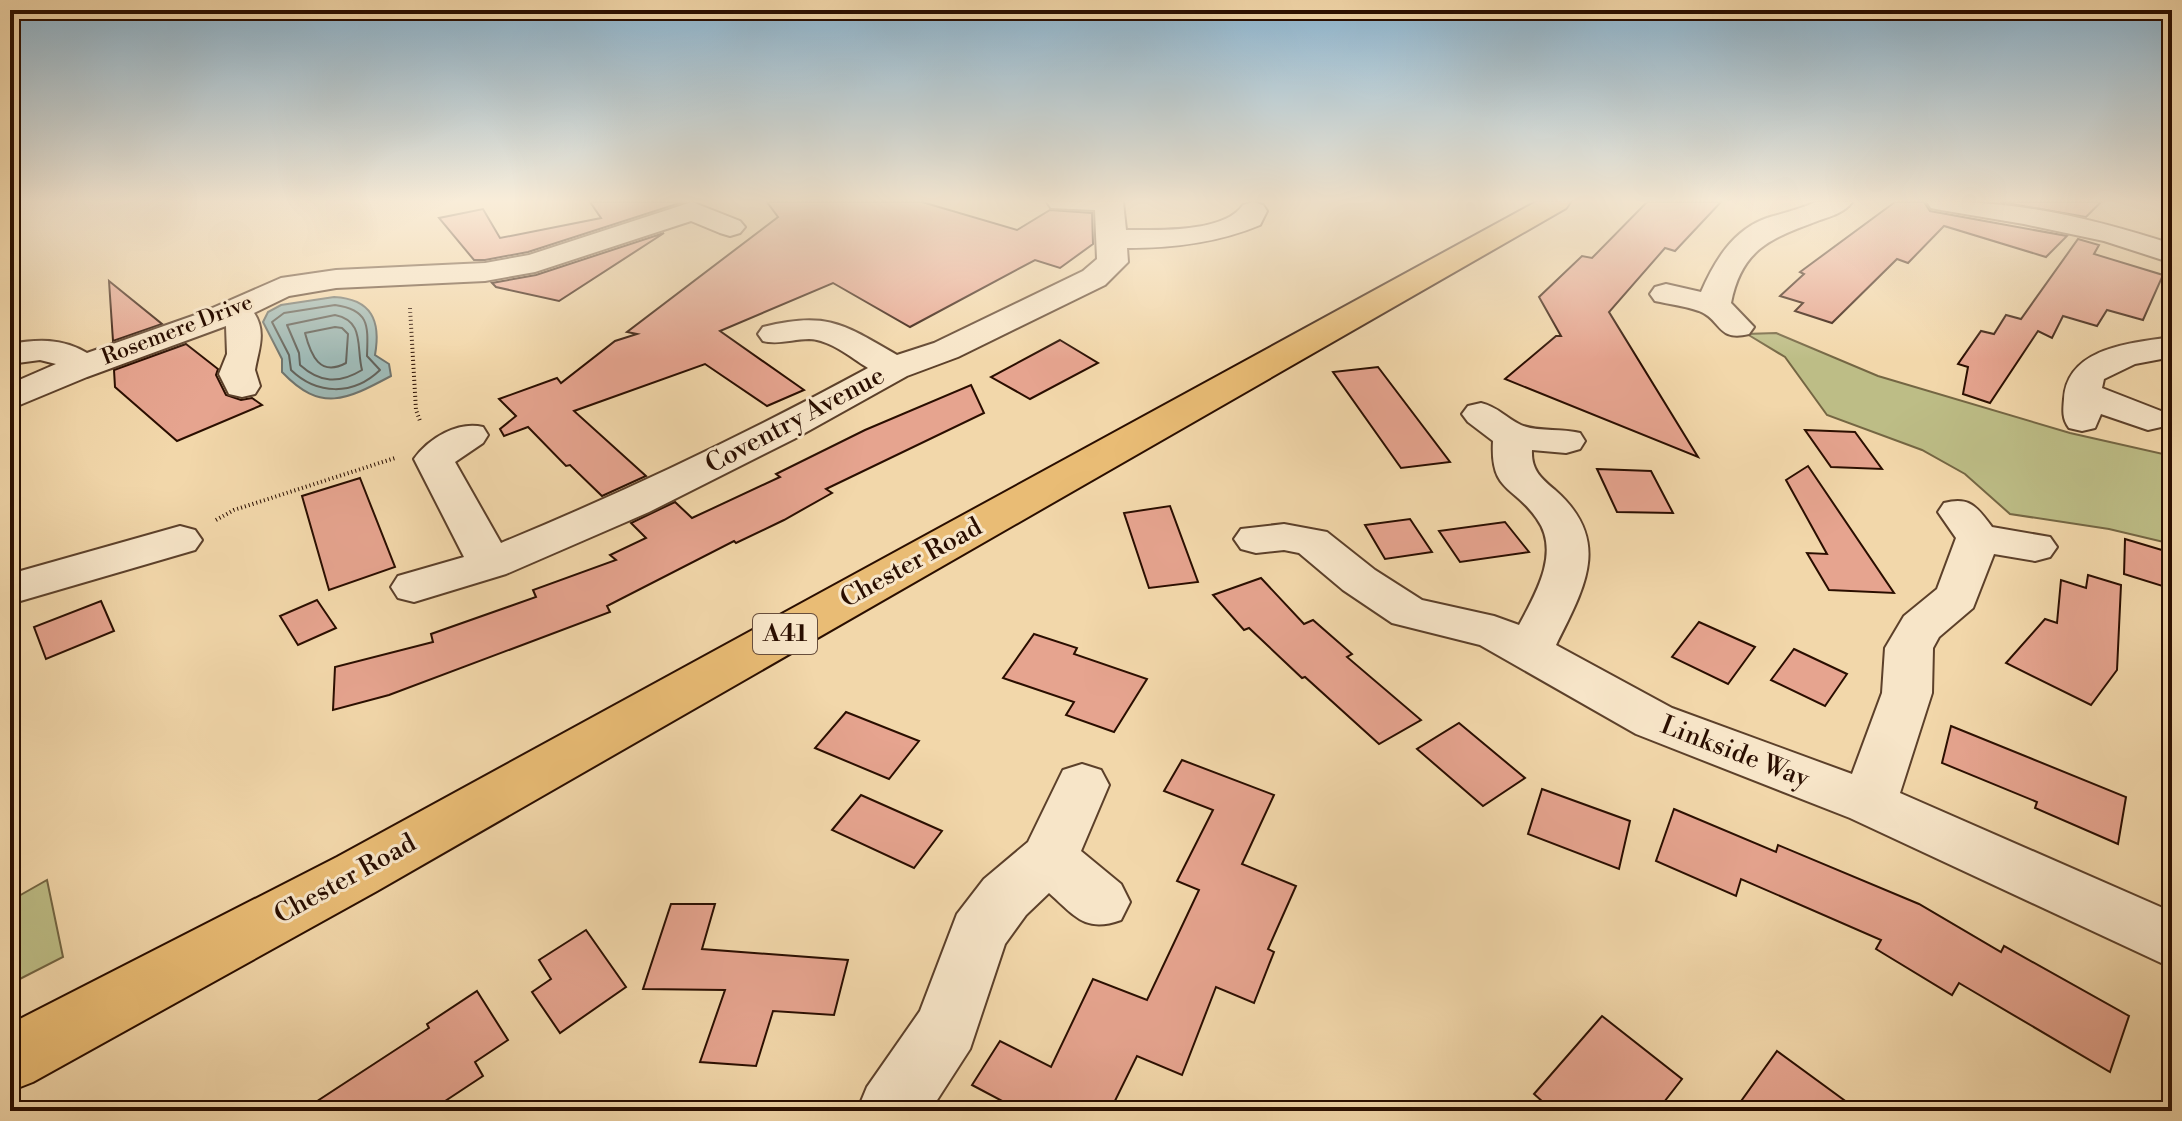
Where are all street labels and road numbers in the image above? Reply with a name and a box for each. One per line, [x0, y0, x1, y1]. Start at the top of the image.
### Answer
street label: Rosemere Drive [98, 289, 256, 371]
street label: Coventry Avenue [700, 359, 890, 481]
street label: Chester Road [835, 511, 988, 615]
road number: A41 [753, 614, 817, 654]
street label: Linkside Way [1656, 709, 1814, 795]
street label: Chester Road [269, 827, 422, 931]

